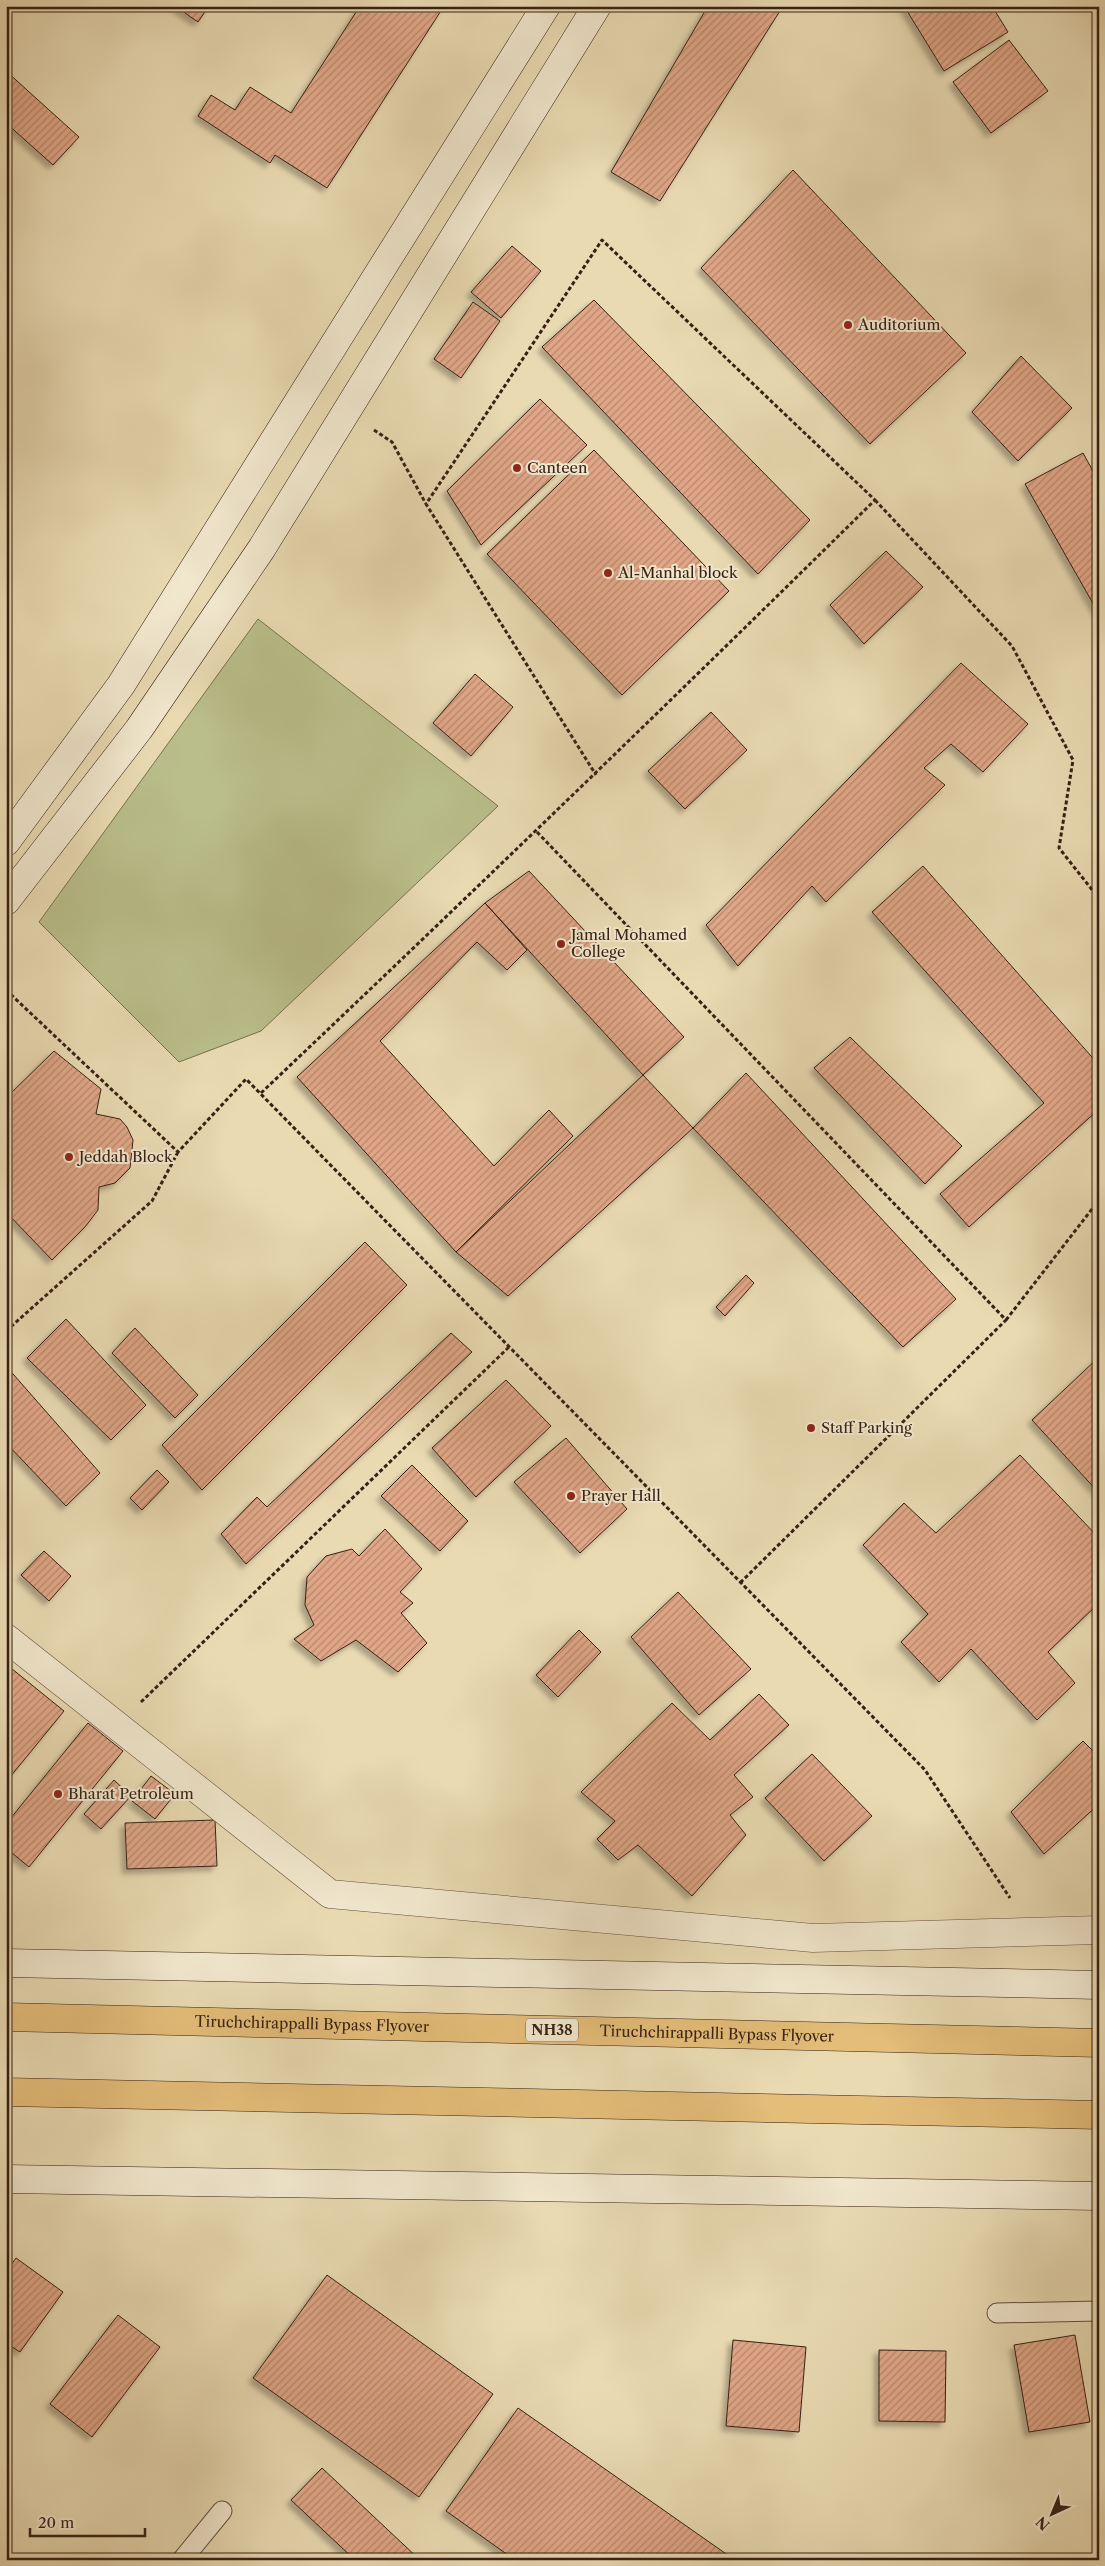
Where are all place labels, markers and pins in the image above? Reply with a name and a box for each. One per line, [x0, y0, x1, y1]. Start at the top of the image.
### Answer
place label: Auditorium [857, 315, 940, 334]
marker: Auditorium [842, 319, 854, 331]
place label: Canteen [527, 458, 588, 477]
marker: Canteen [511, 462, 523, 474]
place label: Al-Manhal block [617, 563, 739, 582]
marker: Al-Manhal block [602, 567, 614, 579]
place label: Jamal Mohamed College [569, 925, 687, 961]
marker: Jamal Mohamed College [555, 938, 567, 950]
place label: Jeddah Block [77, 1147, 174, 1166]
marker: Jeddah Block [63, 1151, 75, 1163]
place label: Staff Parking [821, 1418, 912, 1437]
marker: Staff Parking [805, 1422, 817, 1434]
place label: Prayer Hall [581, 1486, 661, 1505]
marker: Prayer Hall [565, 1490, 577, 1502]
place label: Bharat Petroleum [68, 1784, 194, 1803]
marker: Bharat Petroleum [52, 1788, 64, 1800]

